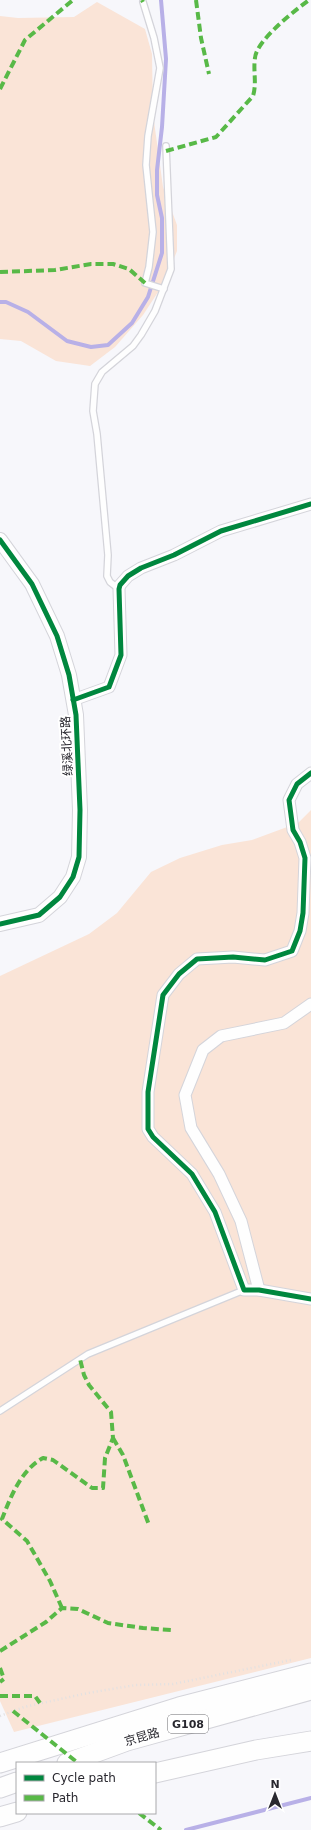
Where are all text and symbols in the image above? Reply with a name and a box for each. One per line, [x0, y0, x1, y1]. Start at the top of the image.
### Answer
street label: 绿溪北环路 [58, 716, 76, 776]
road number: G108 [168, 1715, 208, 1733]
street label: 京昆路 [123, 1725, 161, 1749]
legend [16, 1762, 156, 1814]
text: Cycle path [52, 1771, 116, 1785]
north arrow [255, 1774, 295, 1814]
text: N [270, 1778, 280, 1791]
text: Path [52, 1791, 78, 1805]

